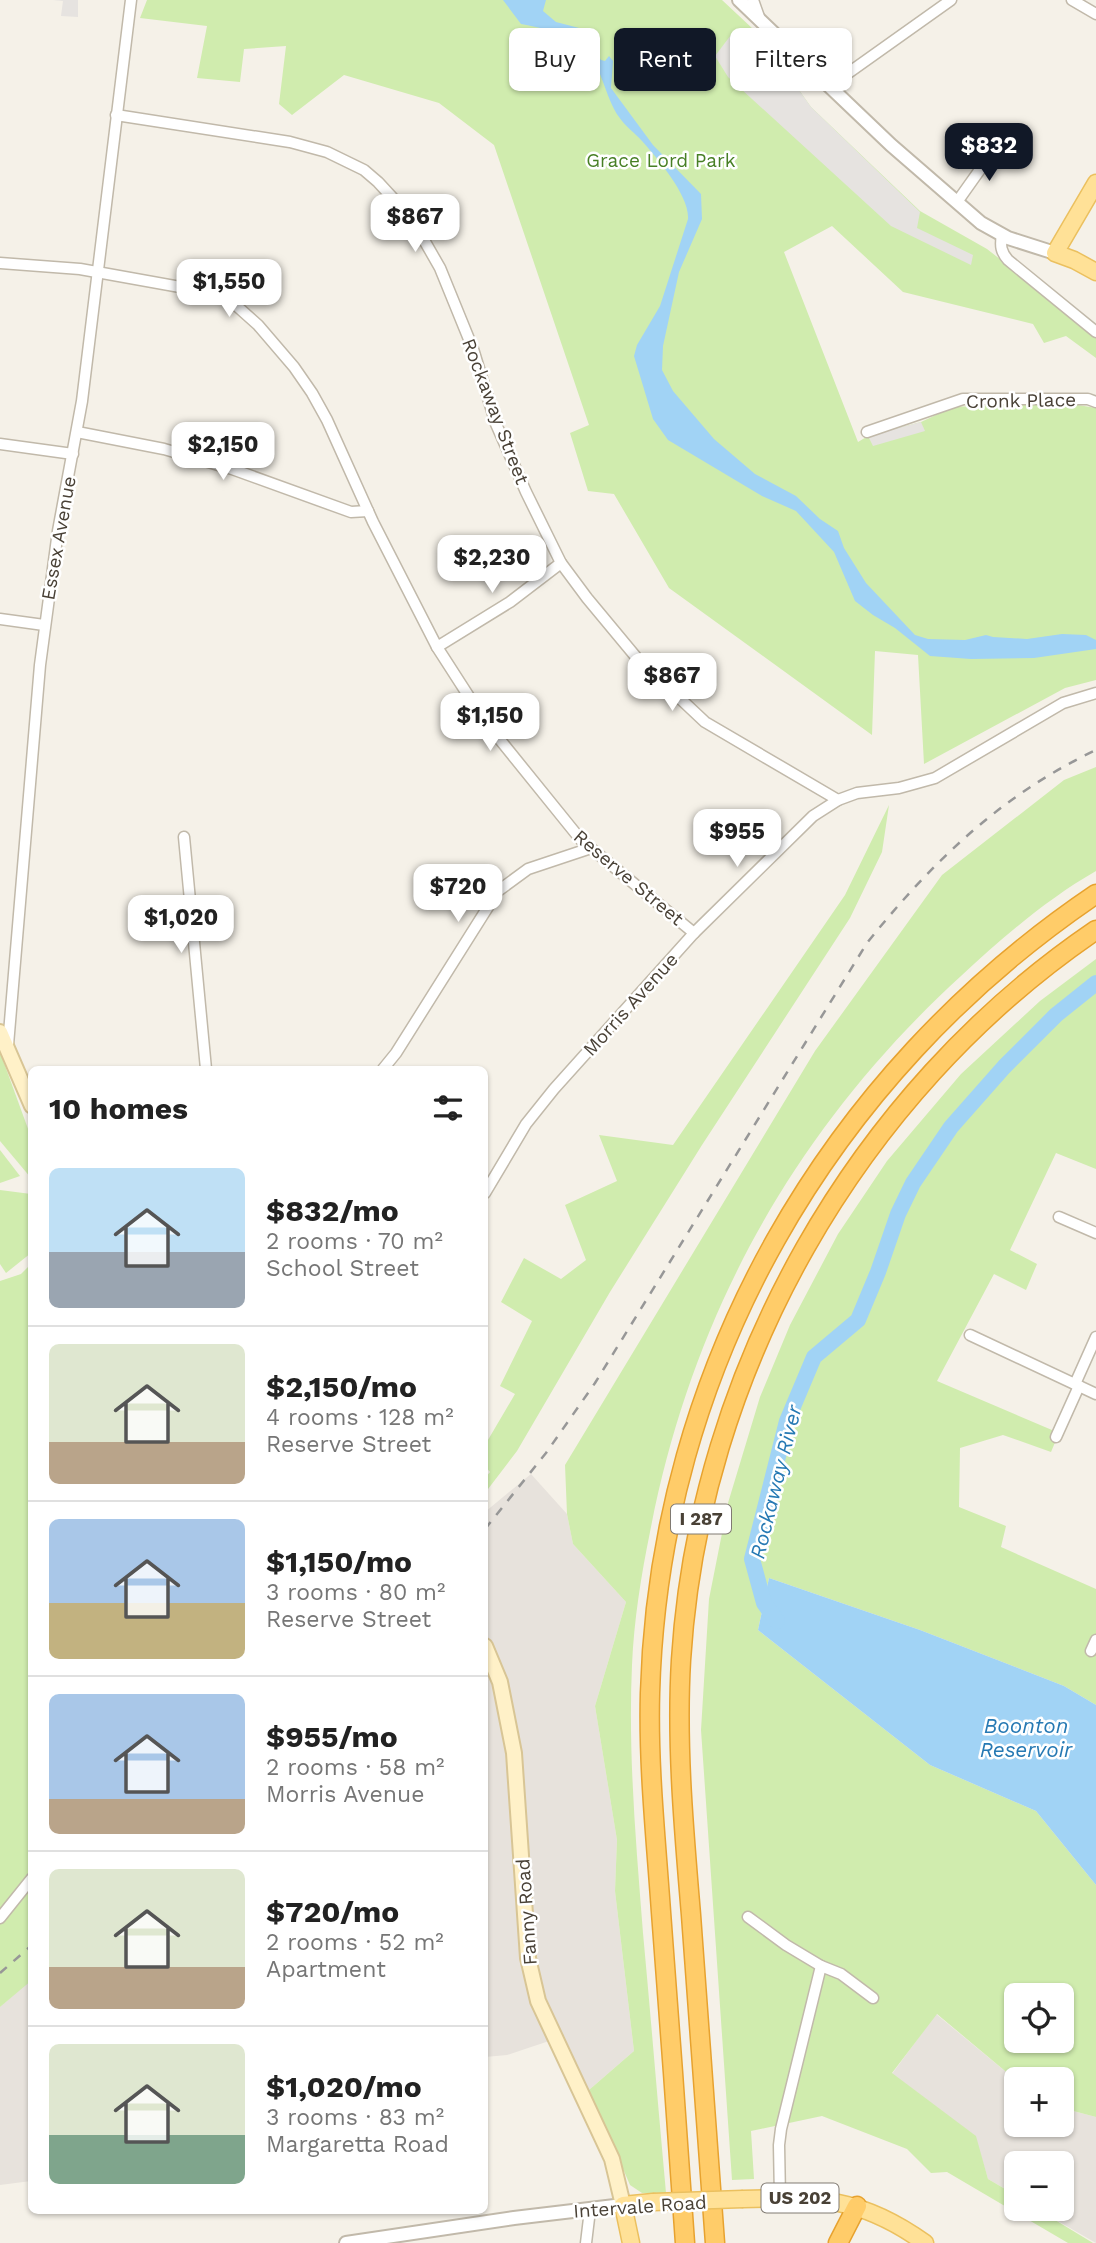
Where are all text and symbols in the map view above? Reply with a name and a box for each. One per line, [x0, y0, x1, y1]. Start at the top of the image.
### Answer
chip: Buy [509, 28, 600, 91]
chip: Rent [614, 28, 716, 91]
chip: Filters [730, 28, 852, 91]
pin: $832 [948, 124, 1030, 183]
text: $832 [961, 132, 1017, 159]
park label: Grace Lord Park [586, 149, 736, 172]
pin: $867 [374, 194, 456, 254]
text: $867 [387, 203, 443, 230]
pin: $1,550 [172, 260, 286, 319]
text: $1,550 [193, 268, 265, 295]
street label: Rockaway Street [457, 335, 534, 487]
street label: Cronk Place [966, 388, 1076, 413]
pin: $2,150 [166, 422, 280, 482]
text: $2,150 [188, 431, 258, 458]
street label: Essex Avenue [36, 474, 81, 602]
pin: $2,230 [435, 536, 549, 595]
text: $2,230 [453, 544, 531, 571]
pin: $867 [631, 654, 713, 713]
text: $867 [644, 662, 700, 689]
pin: $1,150 [433, 694, 547, 753]
text: $1,150 [456, 702, 524, 729]
pin: $955 [696, 810, 778, 869]
text: $955 [709, 818, 765, 845]
street label: Reserve Street [569, 825, 688, 930]
pin: $720 [417, 864, 499, 924]
text: $720 [429, 873, 487, 900]
pin: $1,020 [124, 895, 238, 955]
text: $1,020 [144, 904, 218, 931]
street label: Morris Avenue [578, 948, 683, 1061]
icon: filters [429, 1089, 467, 1127]
text: 10 homes [49, 1091, 188, 1126]
text: $832/mo [266, 1193, 399, 1228]
icon: home [105, 1196, 189, 1280]
text: 2 rooms · 70 m² [266, 1228, 443, 1255]
text: School Street [266, 1255, 419, 1282]
text: $2,150/mo [266, 1369, 417, 1404]
icon: home [105, 1372, 189, 1456]
water label: Rockaway River [744, 1402, 807, 1561]
text: 4 rooms · 128 m² [266, 1404, 454, 1431]
text: Reserve Street [266, 1431, 431, 1458]
road number: I 287 [671, 1504, 731, 1534]
text: $1,150/mo [266, 1544, 412, 1579]
icon: home [105, 1547, 189, 1631]
text: 3 rooms · 80 m² [266, 1579, 445, 1606]
text: Reserve Street [266, 1606, 431, 1633]
water label: Boonton Reservoir [980, 1713, 1073, 1762]
text: $955/mo [266, 1719, 398, 1754]
icon: home [105, 1722, 189, 1806]
text: 2 rooms · 58 m² [266, 1754, 445, 1781]
text: Morris Avenue [266, 1781, 425, 1808]
street label: Fanny Road [511, 1858, 542, 1966]
text: $720/mo [266, 1894, 399, 1929]
icon: home [105, 1897, 189, 1981]
text: 2 rooms · 52 m² [266, 1929, 444, 1956]
text: Apartment [266, 1956, 386, 1983]
map controls [1004, 1983, 1074, 2221]
button: locate [1004, 1983, 1074, 2053]
button: + [1004, 2067, 1074, 2137]
text: $1,020/mo [266, 2069, 422, 2104]
icon: home [105, 2072, 189, 2156]
text: 3 rooms · 83 m² [266, 2104, 444, 2131]
text: Margaretta Road [266, 2131, 449, 2158]
button: − [1004, 2151, 1074, 2221]
road number: US 202 [762, 2184, 838, 2212]
street label: Intervale Road [572, 2190, 708, 2223]

